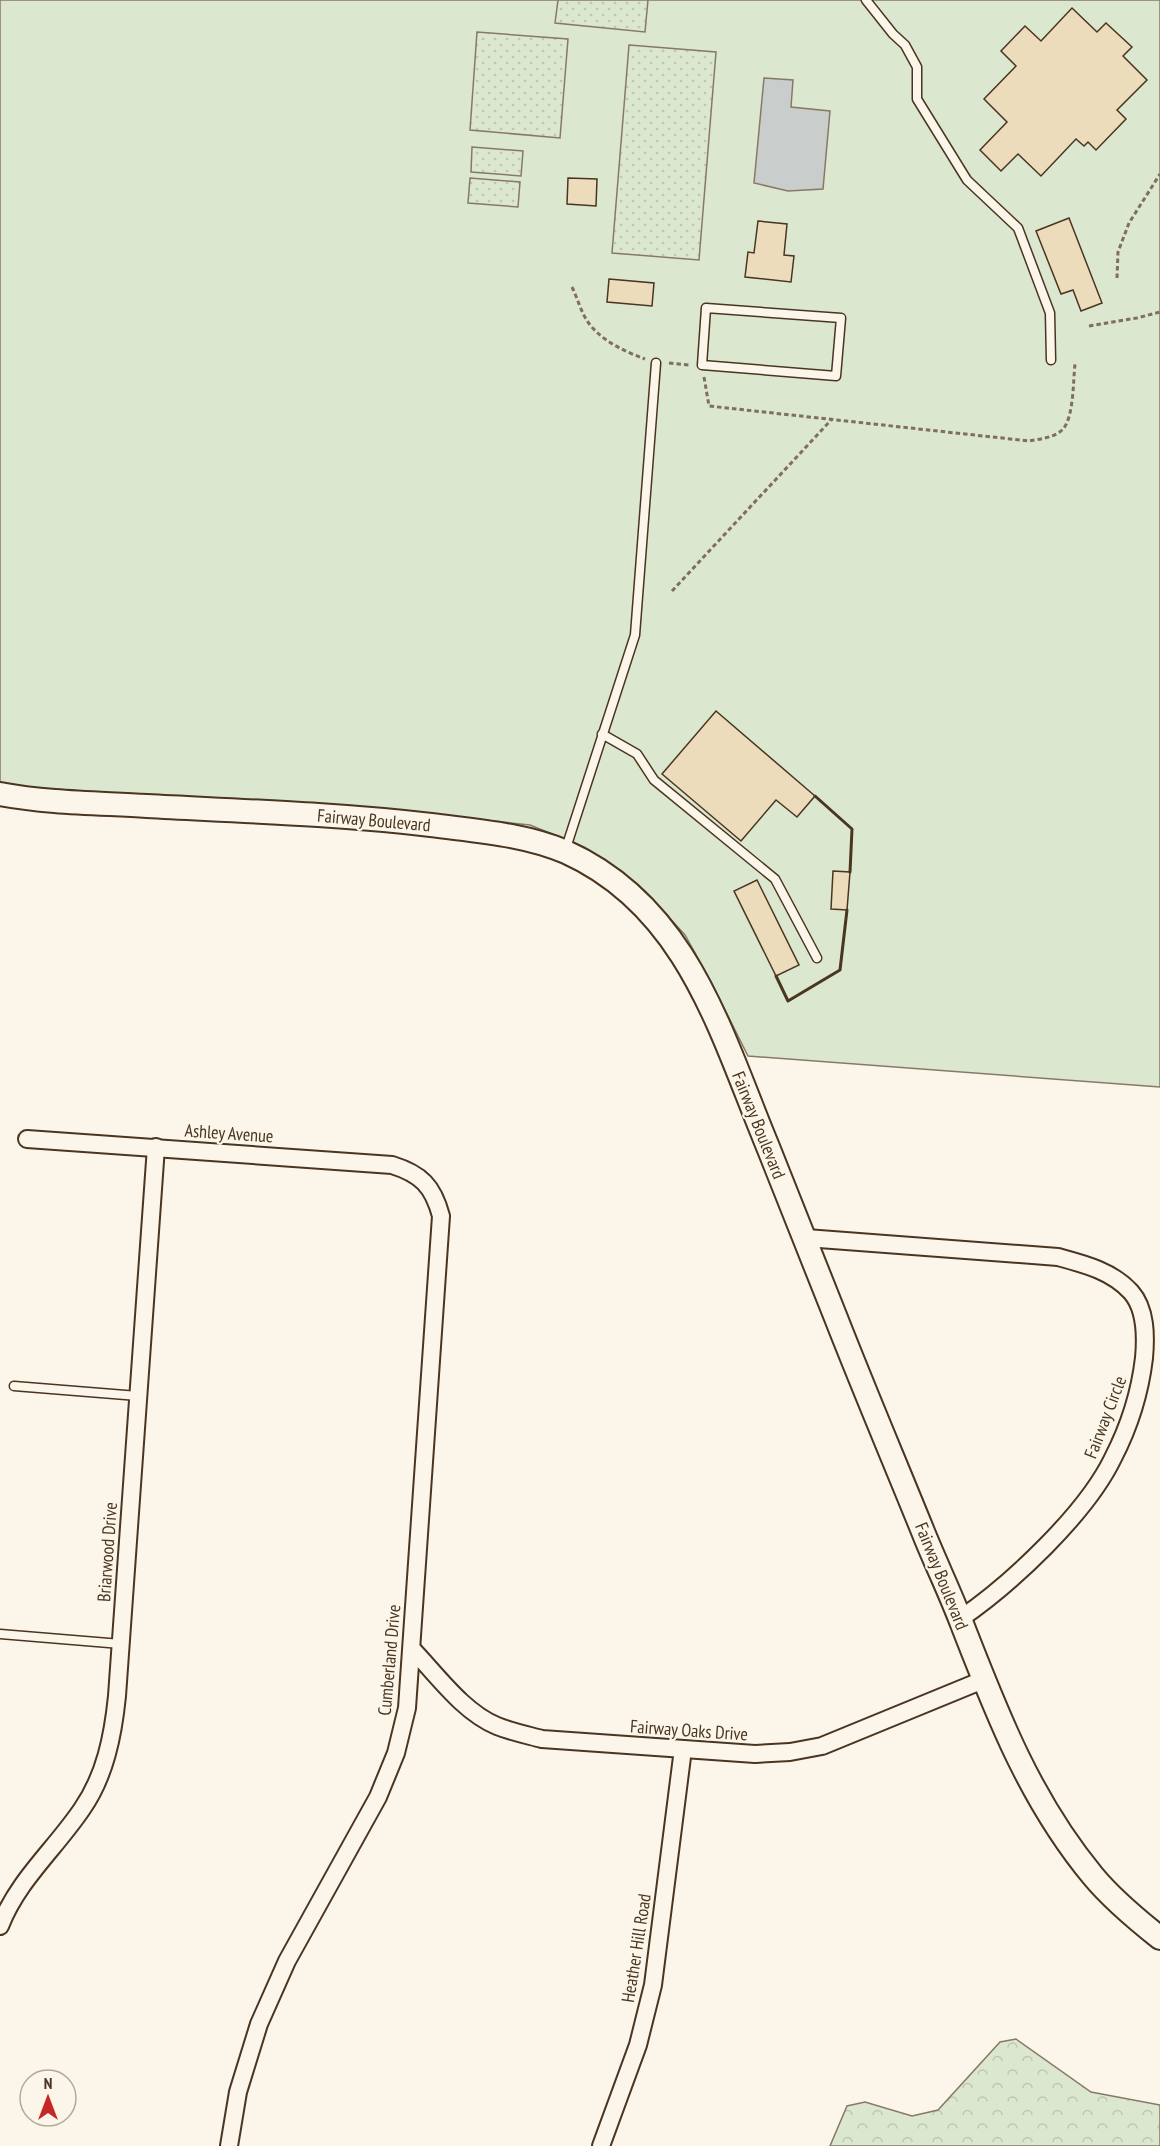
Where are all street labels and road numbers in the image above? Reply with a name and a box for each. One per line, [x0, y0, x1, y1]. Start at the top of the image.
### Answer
street label: Fairway Boulevard [316, 804, 432, 836]
street label: Fairway Boulevard [727, 1068, 791, 1182]
street label: Ashley Avenue [184, 1118, 274, 1148]
street label: Fairway Circle [1079, 1373, 1131, 1461]
street label: Briarwood Drive [92, 1501, 122, 1603]
street label: Fairway Boulevard [910, 1519, 974, 1633]
street label: Cumberland Drive [373, 1604, 405, 1716]
street label: Fairway Oaks Drive [629, 1714, 749, 1746]
street label: Heather Hill Road [616, 1892, 656, 2004]

